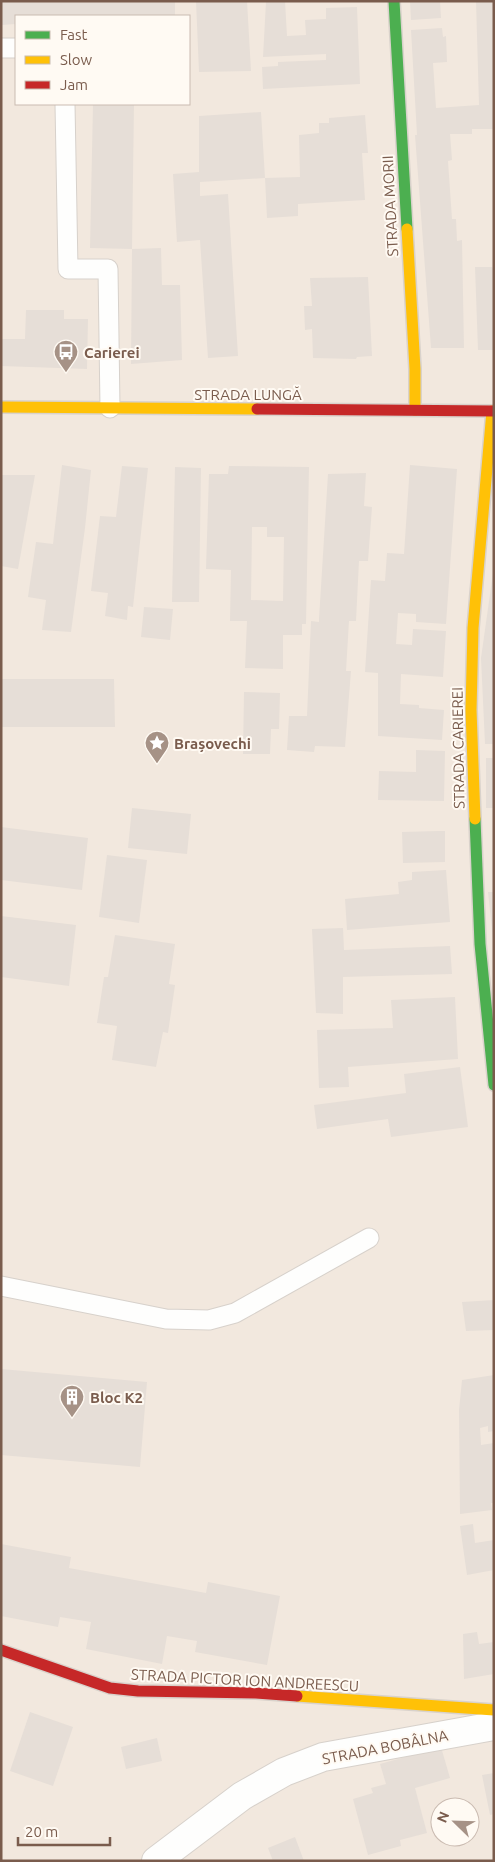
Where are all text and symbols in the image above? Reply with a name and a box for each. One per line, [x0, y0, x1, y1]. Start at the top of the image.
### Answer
legend [15, 15, 190, 105]
text: Fast [60, 26, 88, 43]
text: Slow [60, 51, 93, 68]
text: Jam [60, 76, 88, 93]
street label: STRADA MORII [379, 155, 401, 257]
bus stop icon: Carierei [53, 339, 79, 373]
place label: Carierei [84, 344, 140, 361]
street label: STRADA LUNGĂ [194, 386, 302, 403]
street label: STRADA CARIEREI [448, 687, 468, 809]
place icon: Brașovechi [144, 730, 170, 764]
place label: Brașovechi [174, 735, 251, 752]
building icon: Bloc K2 [59, 1384, 85, 1418]
place label: Bloc K2 [90, 1389, 143, 1406]
street label: STRADA PICTOR ION ANDREESCU [131, 1666, 359, 1694]
street label: STRADA BOBÂLNA [321, 1726, 450, 1768]
north arrow [430, 1797, 480, 1847]
text: N [434, 1809, 452, 1825]
scale bar [18, 1814, 110, 1846]
text: 20 m [25, 1823, 58, 1840]

